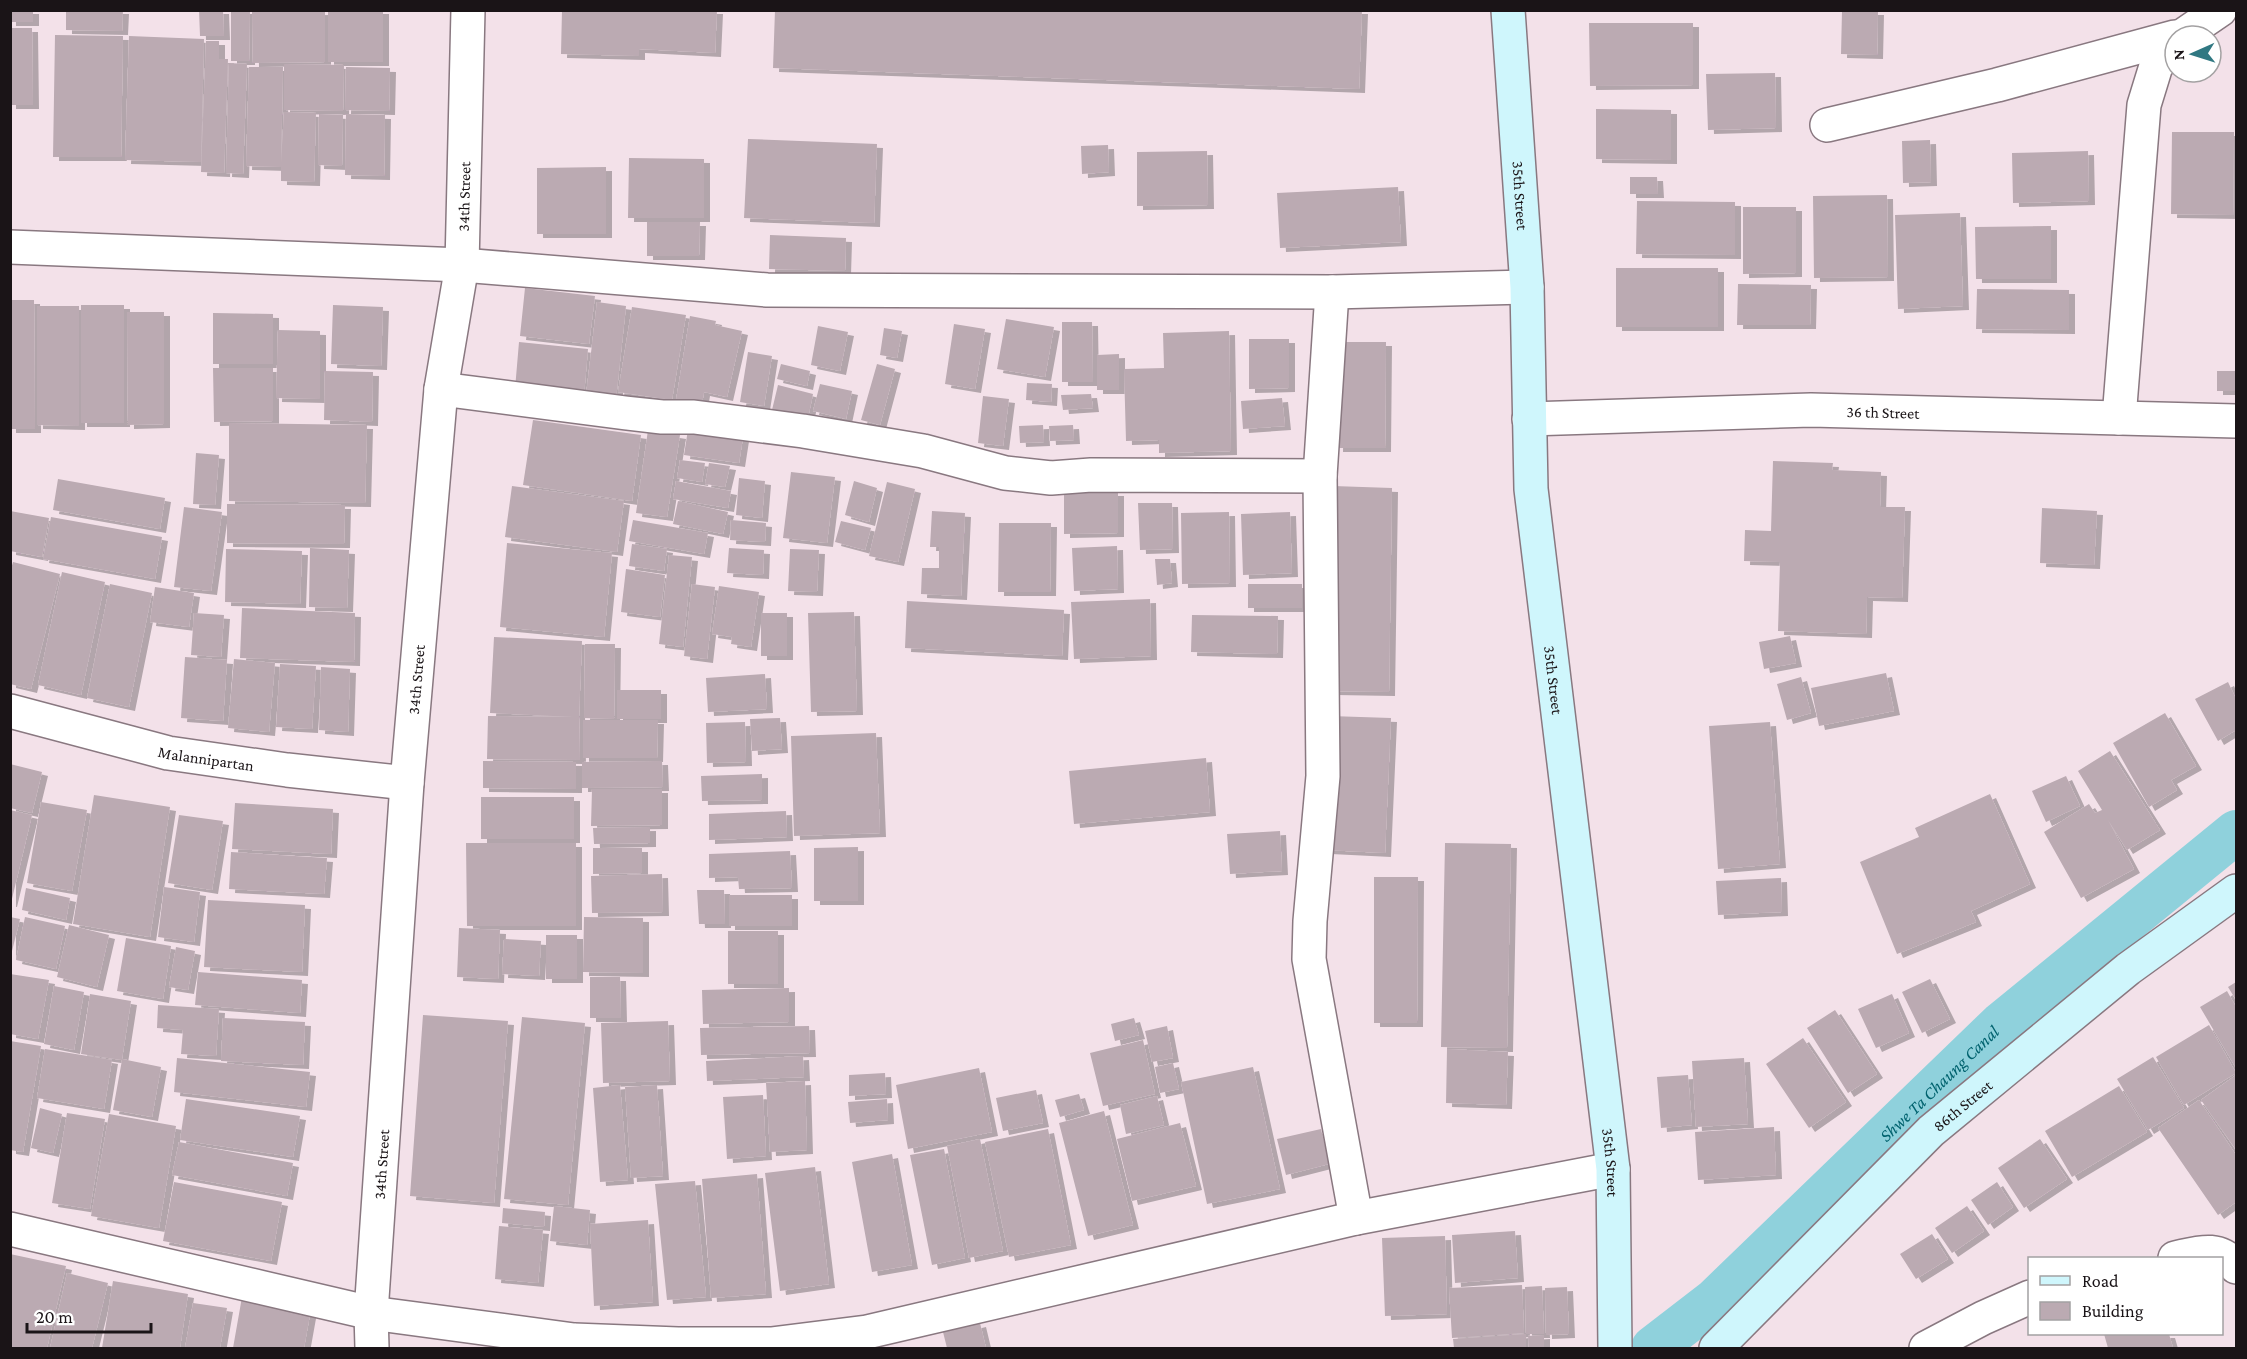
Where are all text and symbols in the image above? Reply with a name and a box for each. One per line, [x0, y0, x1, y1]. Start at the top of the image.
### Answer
north arrow [2163, 24, 2223, 84]
text: N [2170, 49, 2187, 61]
street label: 35th Street [1509, 160, 1531, 232]
street label: 34th Street [455, 161, 473, 232]
street label: 36 th Street [1846, 403, 1920, 422]
street label: 34th Street [405, 643, 428, 715]
street label: 35th Street [1541, 644, 1566, 716]
street label: Malannipartan [156, 743, 255, 774]
water label: Shwe Ta Chaung Canal [1875, 1021, 2003, 1146]
street label: 86th Street [1930, 1076, 1996, 1135]
street label: 35th Street [1599, 1127, 1621, 1198]
street label: 34th Street [371, 1128, 393, 1200]
legend [2028, 1257, 2223, 1335]
text: Road [2082, 1271, 2119, 1291]
scale bar [27, 1296, 152, 1334]
text: Building [2082, 1301, 2144, 1321]
text: 20 m [36, 1307, 73, 1327]

